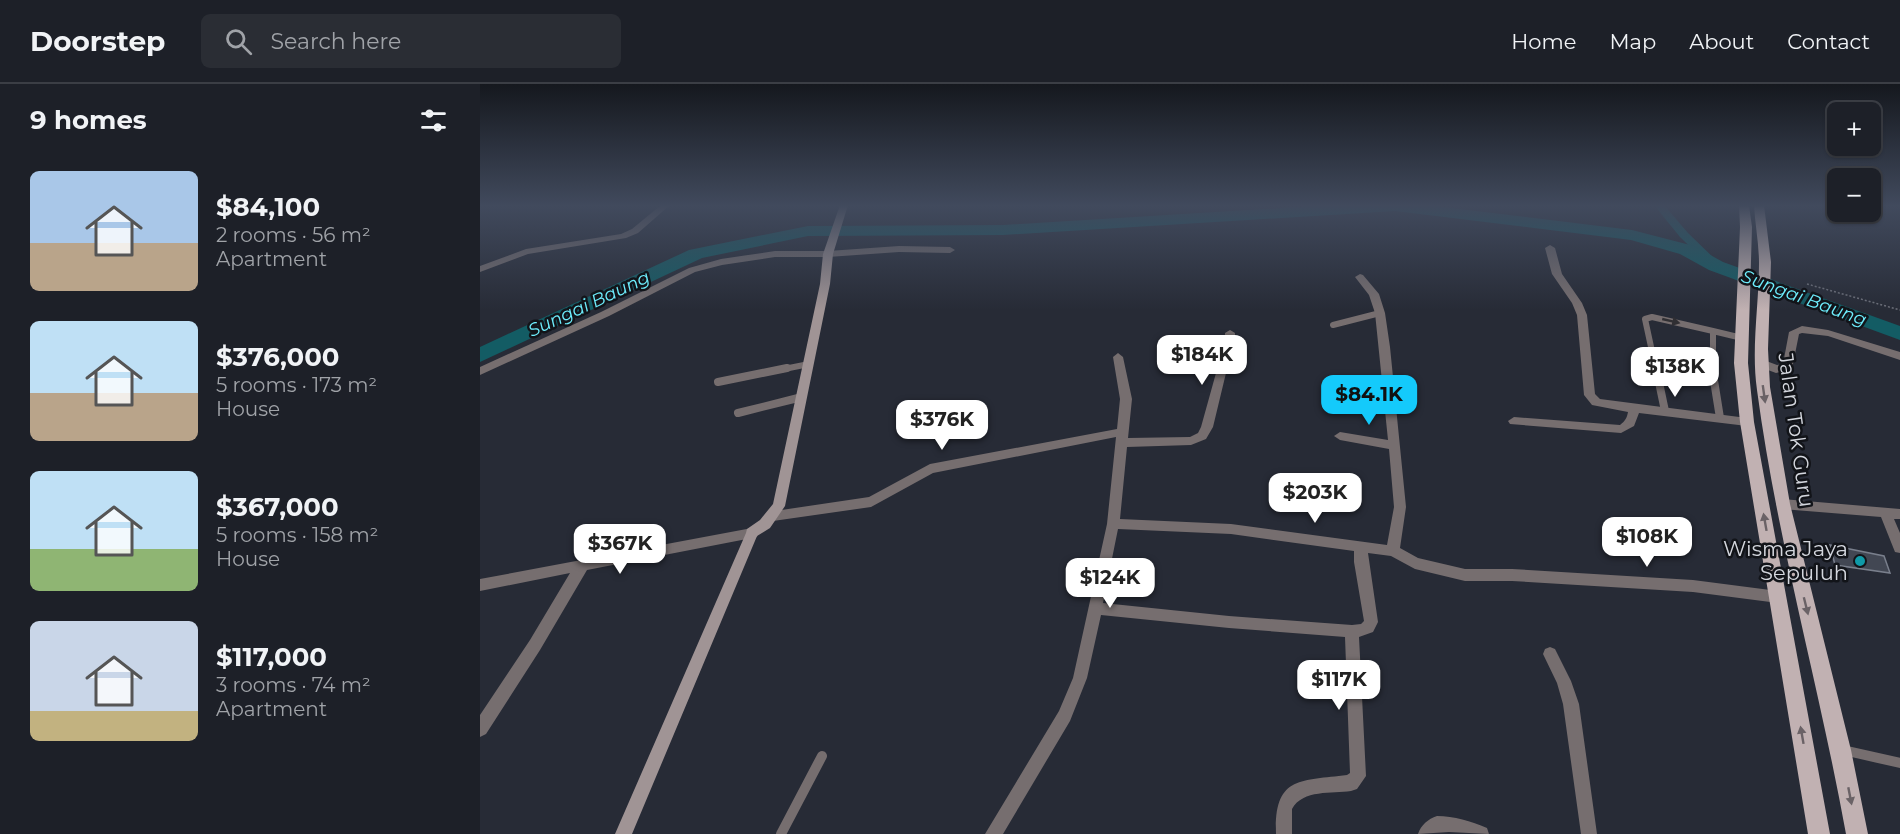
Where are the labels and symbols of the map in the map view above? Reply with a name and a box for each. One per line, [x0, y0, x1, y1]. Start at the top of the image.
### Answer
water label: Sungai Baung [1738, 265, 1870, 331]
water label: Sungai Baung [525, 266, 653, 342]
one-way arrow [1661, 317, 1680, 327]
pin: $184K [1160, 335, 1244, 386]
pin: $138K [1633, 347, 1717, 398]
street label: Jalan Tok Guru [1773, 350, 1820, 509]
pin: $84.1K [1320, 375, 1418, 426]
one-way arrow [1760, 385, 1769, 404]
pin: $376K [900, 400, 984, 451]
pin: $203K [1273, 473, 1357, 524]
one-way arrow [1760, 512, 1769, 531]
pin: $108K [1605, 517, 1689, 568]
pin: $367K [578, 524, 662, 575]
place label: Wisma Jaya Sepuluh [1723, 536, 1848, 585]
marker: Wisma Jaya Sepuluh [1853, 554, 1867, 568]
pin: $124K [1068, 558, 1152, 609]
one-way arrow [1802, 596, 1812, 615]
pin: $117K [1297, 660, 1381, 711]
one-way arrow [1797, 725, 1806, 744]
one-way arrow [1846, 786, 1855, 805]

